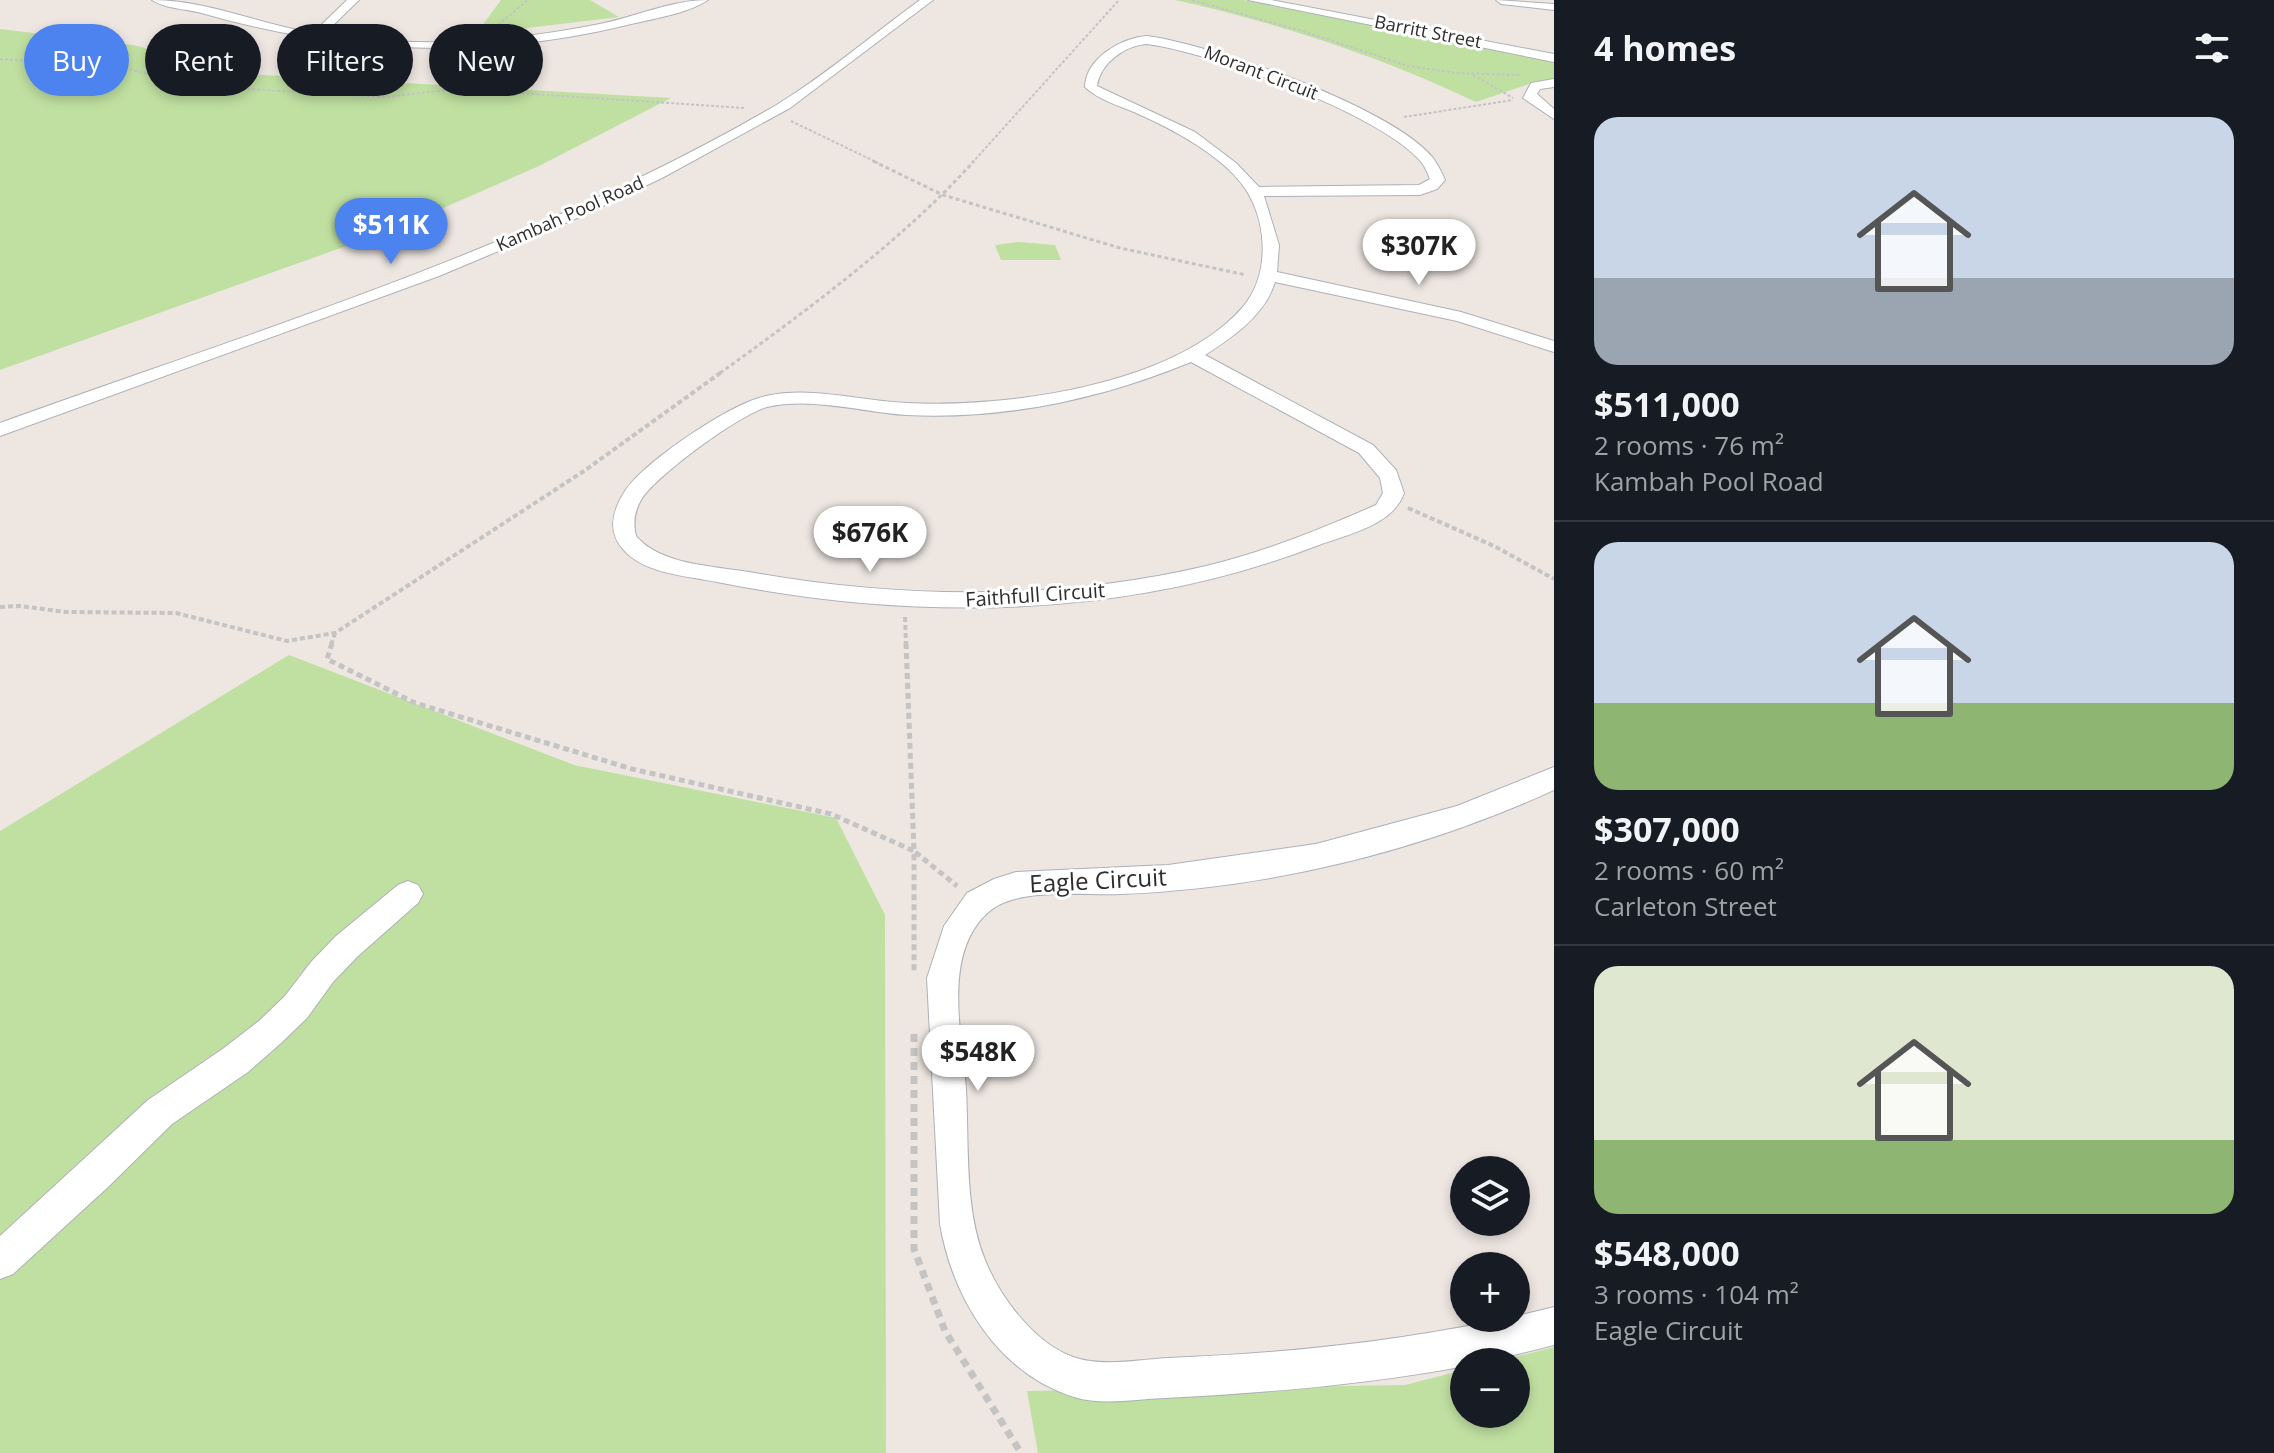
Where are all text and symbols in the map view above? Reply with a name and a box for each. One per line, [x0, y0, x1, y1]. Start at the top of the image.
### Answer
street label: Barritt Street [1373, 9, 1484, 53]
chip: Buy [24, 24, 129, 96]
chip: Rent [145, 24, 261, 96]
chip: Filters [277, 24, 413, 96]
chip: New [429, 24, 543, 96]
text: 4 homes [1594, 25, 1736, 71]
icon: filters [2190, 26, 2234, 70]
street label: Morant Circuit [1201, 39, 1322, 105]
icon: home [1842, 169, 1986, 313]
street label: Kambah Pool Road [492, 170, 647, 256]
pin: $511K [335, 198, 447, 266]
text: $511K [353, 206, 429, 242]
pin: $307K [1363, 219, 1475, 287]
text: $307K [1381, 227, 1457, 263]
text: $511,000 [1594, 381, 1740, 427]
text: 2 rooms · 76 m² [1594, 427, 1784, 463]
text: Kambah Pool Road [1594, 463, 1824, 499]
pin: $676K [814, 506, 926, 574]
text: $676K [832, 514, 908, 550]
street label: Faithfull Circuit [964, 576, 1106, 613]
icon: home [1842, 594, 1986, 738]
text: $307,000 [1594, 806, 1740, 852]
text: 2 rooms · 60 m² [1594, 852, 1784, 888]
street label: Eagle Circuit [1029, 859, 1167, 900]
text: Carleton Street [1594, 888, 1777, 924]
icon: home [1842, 1018, 1986, 1162]
pin: $548K [922, 1025, 1034, 1093]
text: $548K [940, 1033, 1016, 1069]
map controls [1450, 1156, 1530, 1428]
button: layers [1450, 1156, 1530, 1236]
text: $548,000 [1594, 1230, 1740, 1276]
button: + [1450, 1252, 1530, 1332]
text: 3 rooms · 104 m² [1594, 1276, 1799, 1312]
text: Eagle Circuit [1594, 1312, 1743, 1348]
button: − [1450, 1348, 1530, 1428]

